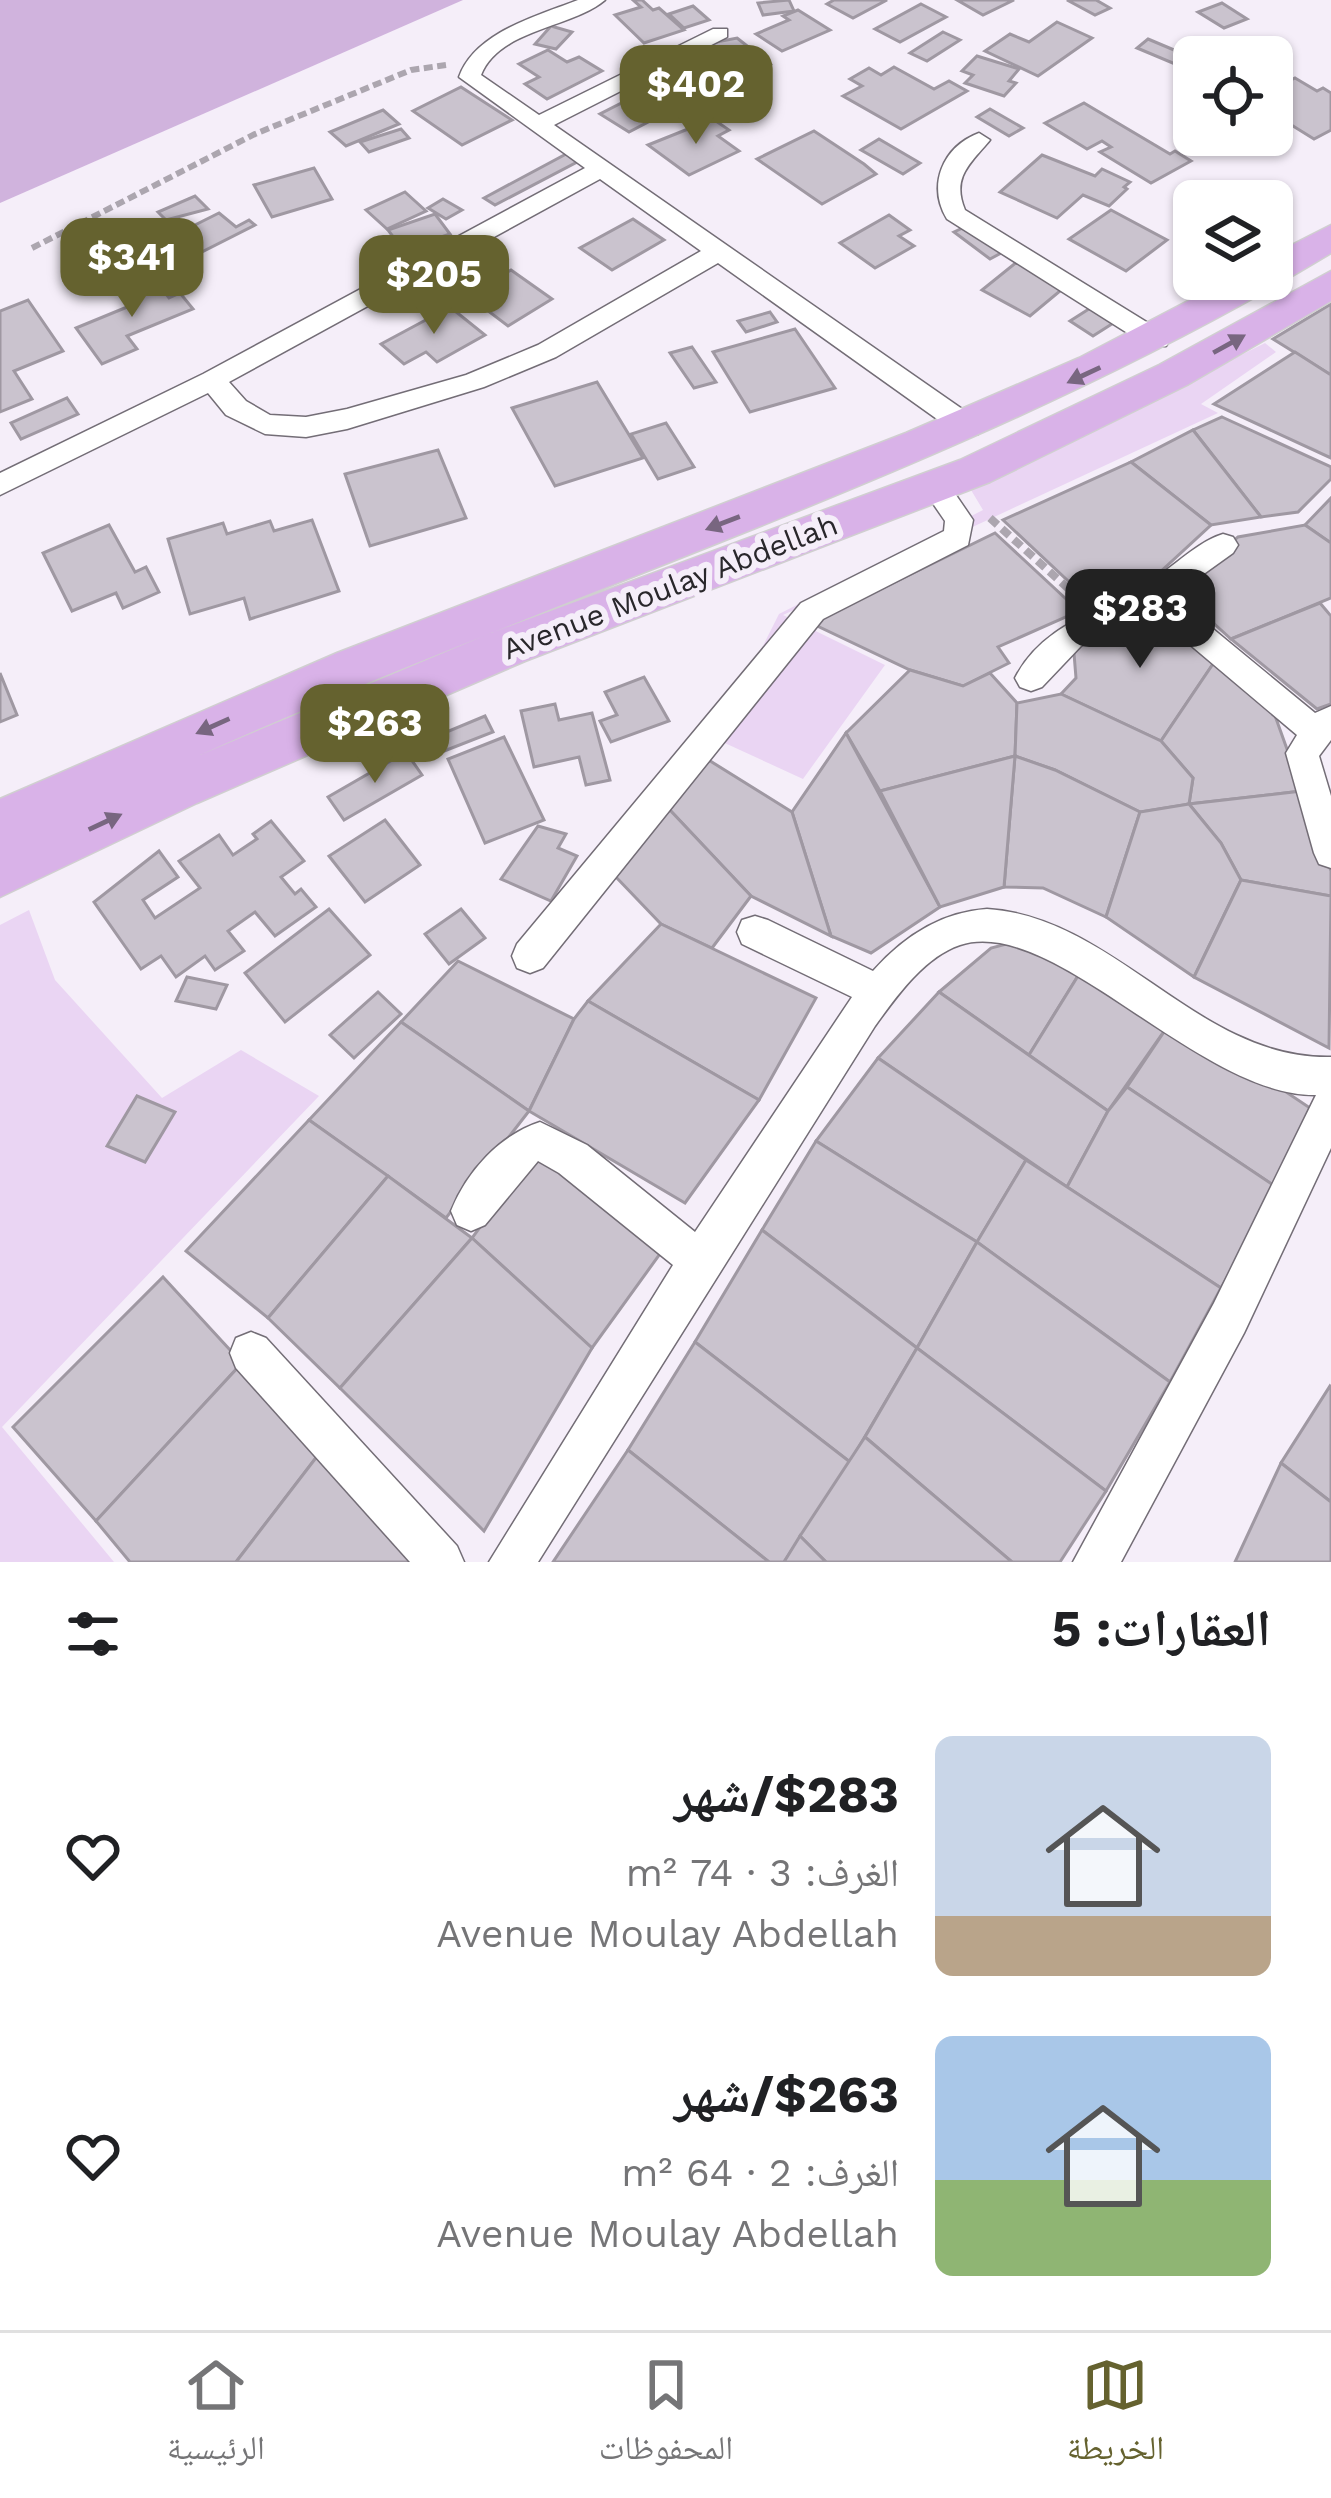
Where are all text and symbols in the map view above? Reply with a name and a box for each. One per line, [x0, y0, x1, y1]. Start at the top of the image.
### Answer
map controls [1173, 36, 1293, 300]
button: locate [1173, 36, 1293, 156]
pin: $402 [625, 45, 767, 147]
text: $402 [647, 61, 745, 106]
button: layers [1173, 180, 1293, 300]
pin: $341 [61, 218, 203, 320]
text: $341 [87, 234, 177, 279]
pin: $205 [363, 235, 505, 337]
text: $205 [386, 251, 482, 296]
one-way arrow [1211, 334, 1246, 355]
one-way arrow [1066, 365, 1101, 385]
street label: Avenue Moulay Abdellah [497, 506, 842, 667]
one-way arrow [705, 515, 741, 534]
pin: $283 [1069, 569, 1211, 671]
text: $283 [1092, 585, 1188, 630]
pin: $263 [304, 684, 446, 786]
text: $263 [327, 700, 423, 745]
one-way arrow [195, 717, 230, 737]
one-way arrow [88, 812, 123, 832]
text: العقارات: 5 [1052, 1599, 1271, 1658]
icon: filters [60, 1601, 126, 1667]
text: $283/شهر [674, 1765, 899, 1824]
icon: home [1031, 1784, 1175, 1928]
icon: heart [60, 1823, 126, 1889]
text: الغرف: 3 · 74 m² [626, 1850, 899, 1895]
text: Avenue Moulay Abdellah [436, 1911, 899, 1956]
text: $263/شهر [674, 2065, 899, 2124]
icon: home [1031, 2084, 1175, 2228]
icon: heart [60, 2123, 126, 2189]
text: الغرف: 2 · 64 m² [621, 2150, 899, 2195]
text: Avenue Moulay Abdellah [436, 2211, 899, 2256]
tab: الرئيسية [167, 2352, 265, 2480]
tab: المحفوظات [599, 2352, 733, 2480]
tab: الخريطة [1067, 2352, 1164, 2480]

